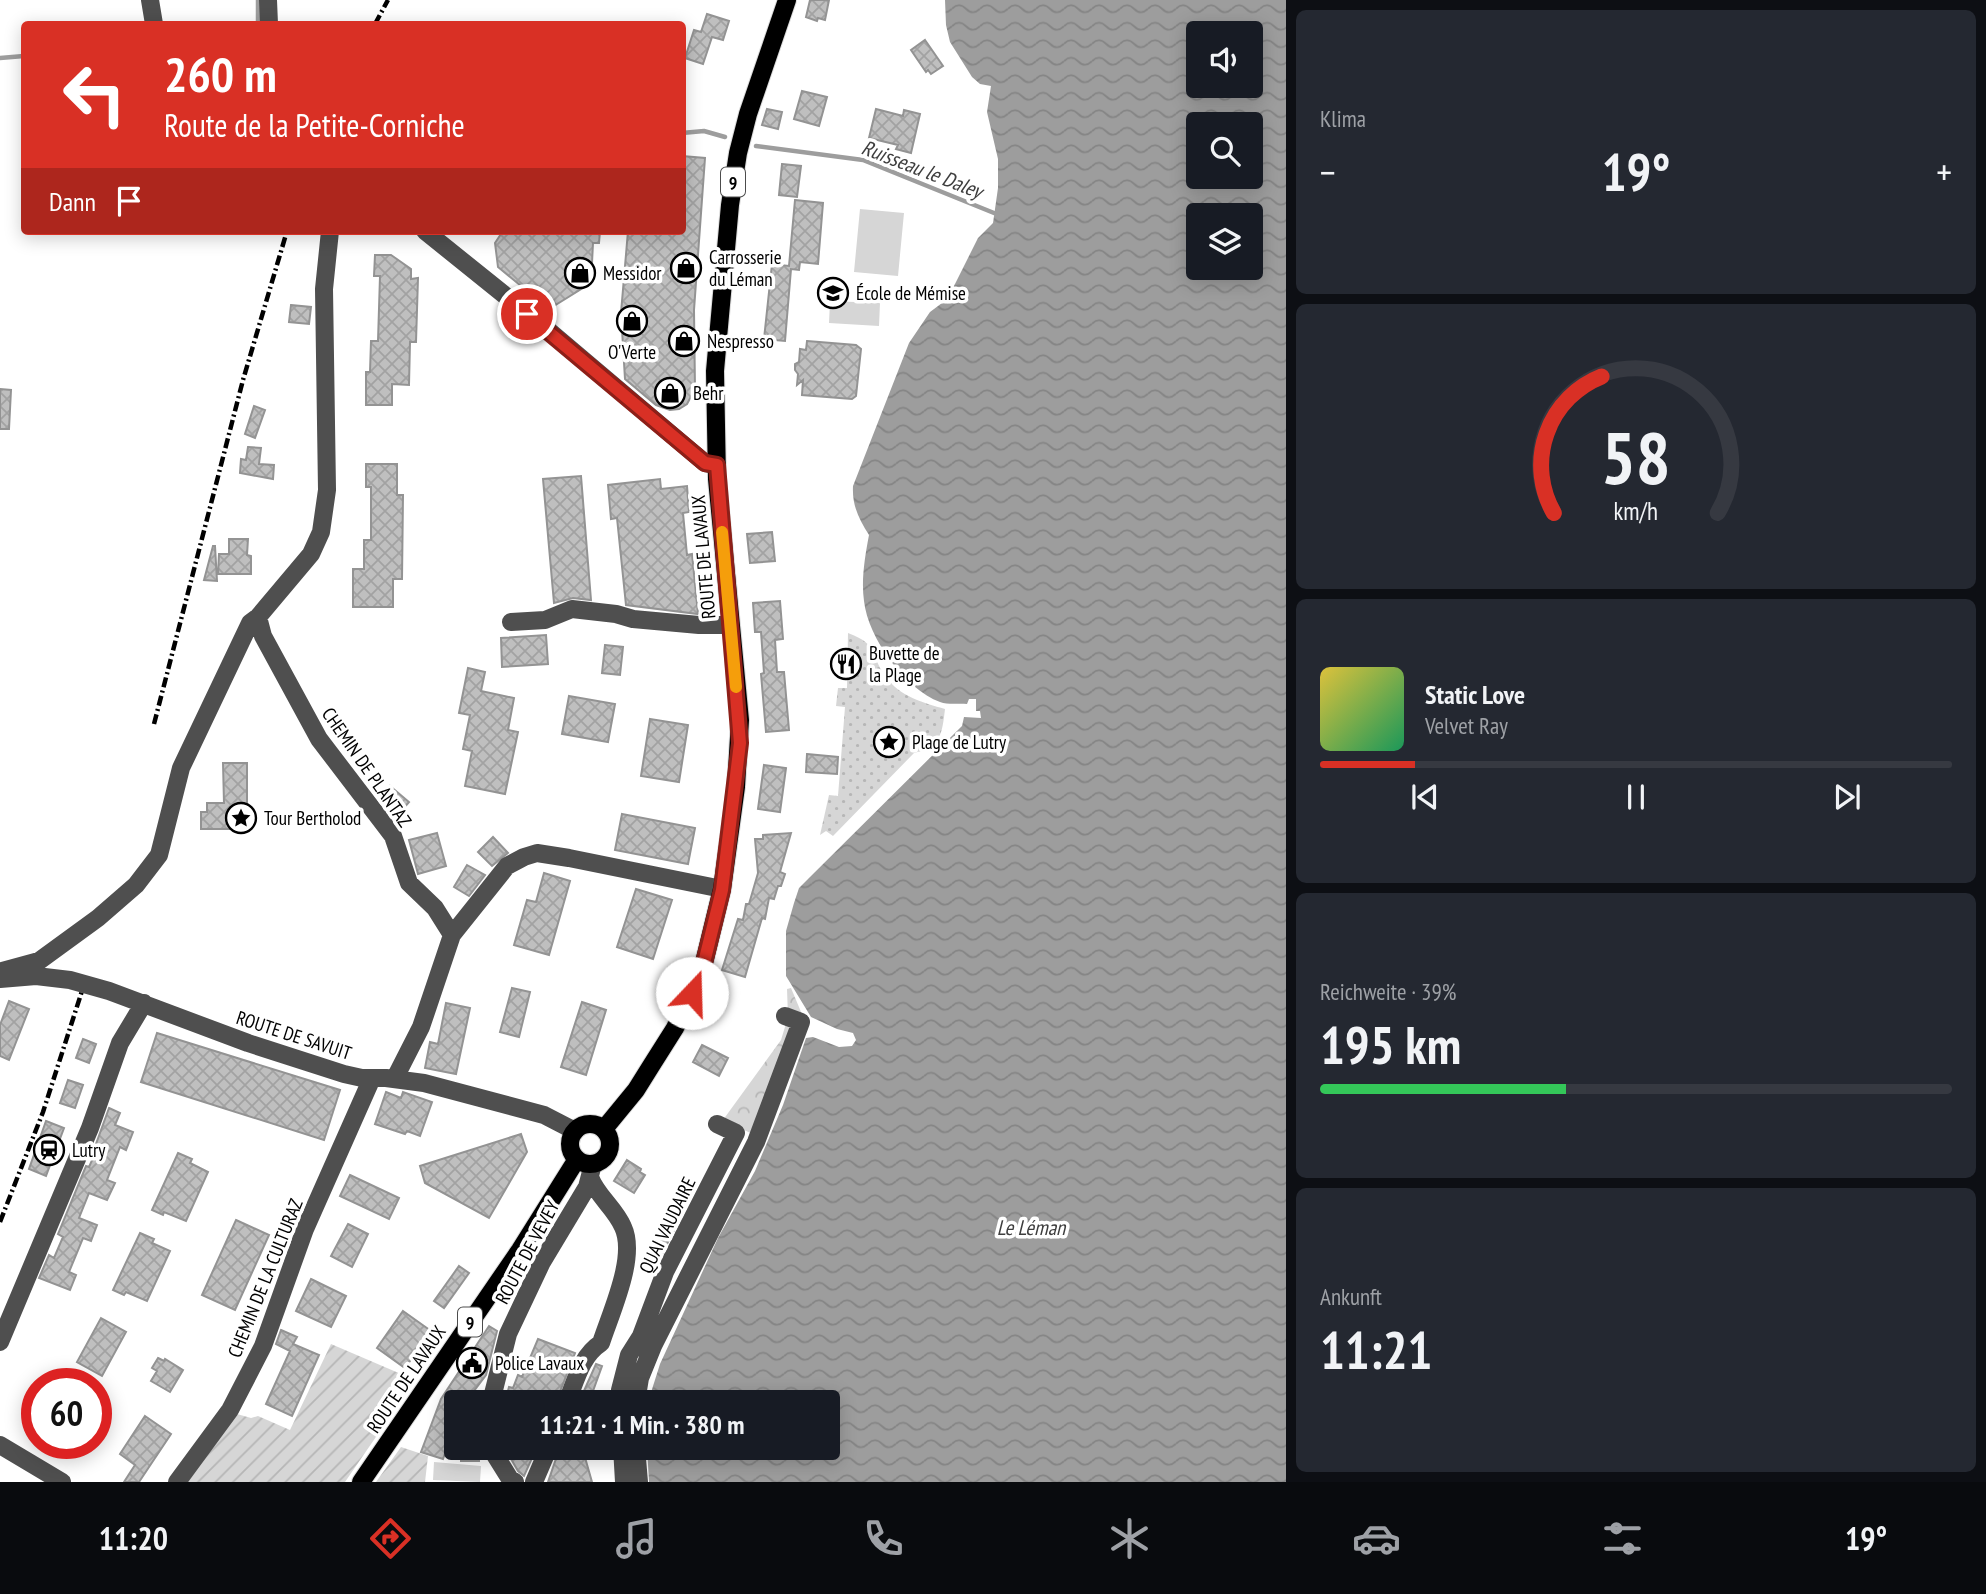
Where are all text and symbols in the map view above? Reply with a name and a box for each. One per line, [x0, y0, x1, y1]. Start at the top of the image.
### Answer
map controls [1186, 21, 1263, 280]
button: sound [1186, 21, 1263, 98]
text: 260 m [164, 42, 277, 106]
icon: left [49, 49, 140, 140]
text: Route de la Petite-Corniche [164, 104, 465, 146]
text: Klima [1320, 104, 1366, 133]
button: search [1186, 112, 1263, 189]
water label: Ruisseau le Daley [858, 134, 989, 205]
text: 19° [1602, 138, 1670, 205]
text: − [1320, 147, 1336, 196]
text: + [1936, 147, 1952, 196]
road number: 9 [721, 168, 745, 196]
icon: arrive [110, 182, 148, 220]
text: Dann [49, 185, 96, 218]
button: layers [1186, 203, 1263, 280]
place label: Carrosserie du Léman [709, 245, 782, 291]
shop icon: Carrosserie du Léman [669, 251, 703, 285]
shop icon: Messidor [563, 256, 597, 290]
place label: Messidor [603, 261, 662, 285]
school or university icon: École de Mémise [816, 276, 850, 310]
place label: École de Mémise [856, 281, 966, 305]
pin [497, 284, 557, 344]
icon: arrive [508, 295, 546, 333]
shop icon: O'Verte [615, 304, 649, 338]
shop icon: Nespresso [667, 324, 701, 358]
place label: Nespresso [707, 329, 774, 353]
place label: O'Verte [608, 340, 656, 364]
shop icon: Behr [653, 376, 687, 410]
place label: Behr [693, 381, 724, 405]
text: 58 [1601, 409, 1671, 503]
street label: ROUTE DE LAVAUX [686, 493, 720, 620]
text: km/h [1614, 494, 1658, 526]
place label: Buvette de la Plage [869, 641, 940, 687]
restaurant icon: Buvette de la Plage [829, 647, 863, 681]
text: Static Love [1425, 678, 1525, 711]
street label: CHEMIN DE PLANTAZ [317, 703, 417, 831]
text: Velvet Ray [1425, 711, 1508, 740]
place icon: Plage de Lutry [872, 725, 906, 759]
place label: Plage de Lutry [912, 730, 1007, 754]
icon: previous [1406, 778, 1444, 816]
icon: pause [1617, 778, 1655, 816]
icon: next [1828, 778, 1866, 816]
place icon: Tour Bertholod [224, 801, 258, 835]
place label: Tour Bertholod [264, 806, 361, 830]
position arrow [655, 956, 729, 1030]
text: Reichweite · 39% [1320, 977, 1456, 1006]
street label: ROUTE DE SAVUIT [233, 1005, 355, 1065]
text: 195 km [1320, 1011, 1461, 1078]
station icon: Lutry [32, 1133, 66, 1167]
place label: Lutry [72, 1138, 106, 1162]
street label: QUAI VAUDAIRE [633, 1173, 701, 1277]
street label: CHEMIN DE LA CULTURAZ [222, 1195, 308, 1361]
street label: ROUTE DE VEVEY [490, 1196, 564, 1308]
water label: Le Léman [997, 1214, 1067, 1241]
text: Ankunft [1320, 1282, 1382, 1311]
road number: 9 [458, 1308, 482, 1336]
text: 11:21 [1320, 1316, 1432, 1383]
street label: ROUTE DE LAVAUX [361, 1320, 451, 1437]
public building icon: Police Lavaux [455, 1346, 489, 1380]
place label: Police Lavaux [495, 1351, 585, 1375]
speed limit sign: 60 [21, 1368, 112, 1459]
text: 11:21 · 1 Min. · 380 m [540, 1408, 744, 1441]
icon: directions [366, 1514, 415, 1563]
icon: music [612, 1514, 661, 1563]
icon: phone [859, 1514, 908, 1563]
icon: climate [1105, 1514, 1154, 1563]
icon: car [1352, 1514, 1401, 1563]
icon: filters [1598, 1514, 1647, 1563]
text: 11:20 [99, 1517, 168, 1559]
text: 19° [1845, 1517, 1887, 1559]

